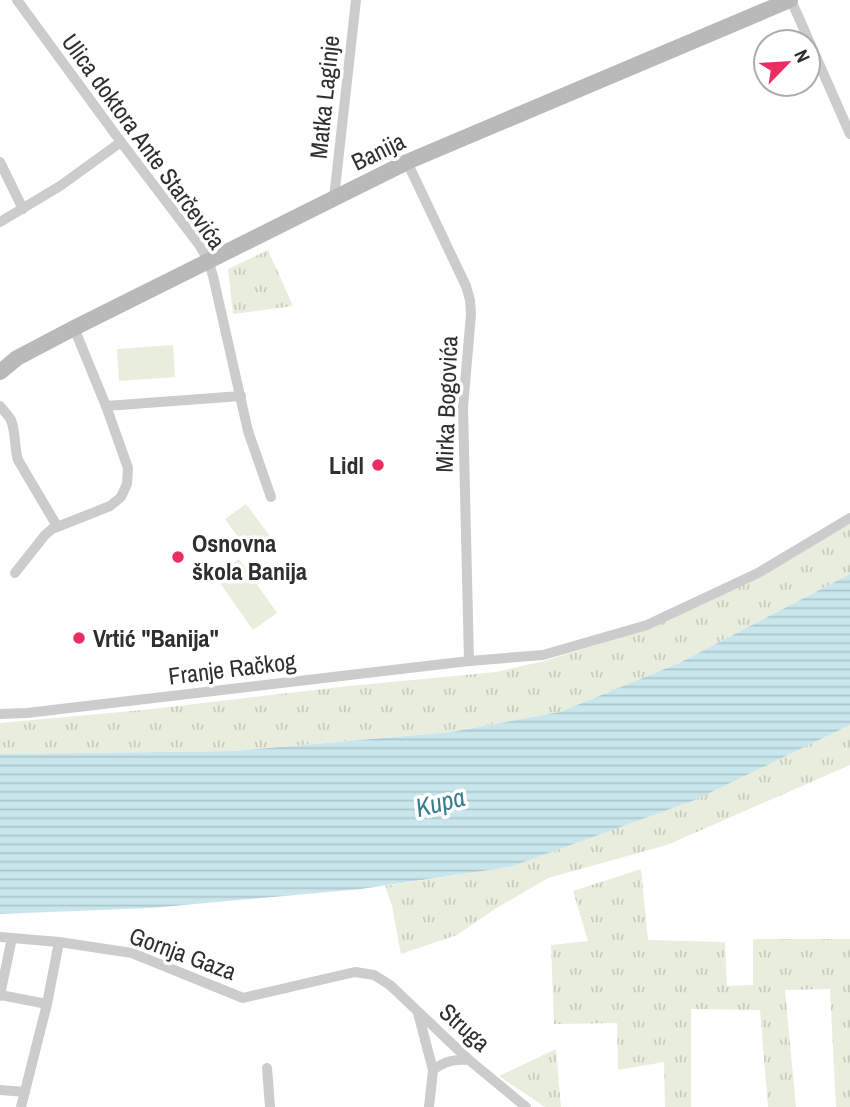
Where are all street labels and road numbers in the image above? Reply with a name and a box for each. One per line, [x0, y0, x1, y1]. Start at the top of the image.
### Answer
street label: Ulica doktora Ante Starčevića [55, 27, 233, 255]
street label: Matka Laginje [302, 34, 346, 160]
street label: Banija [346, 124, 410, 178]
street label: Mirka Bogovića [428, 335, 464, 473]
street label: Franje Račkog [167, 644, 298, 692]
street label: Gornja Gaza [125, 919, 241, 987]
street label: Struga [433, 996, 497, 1058]

